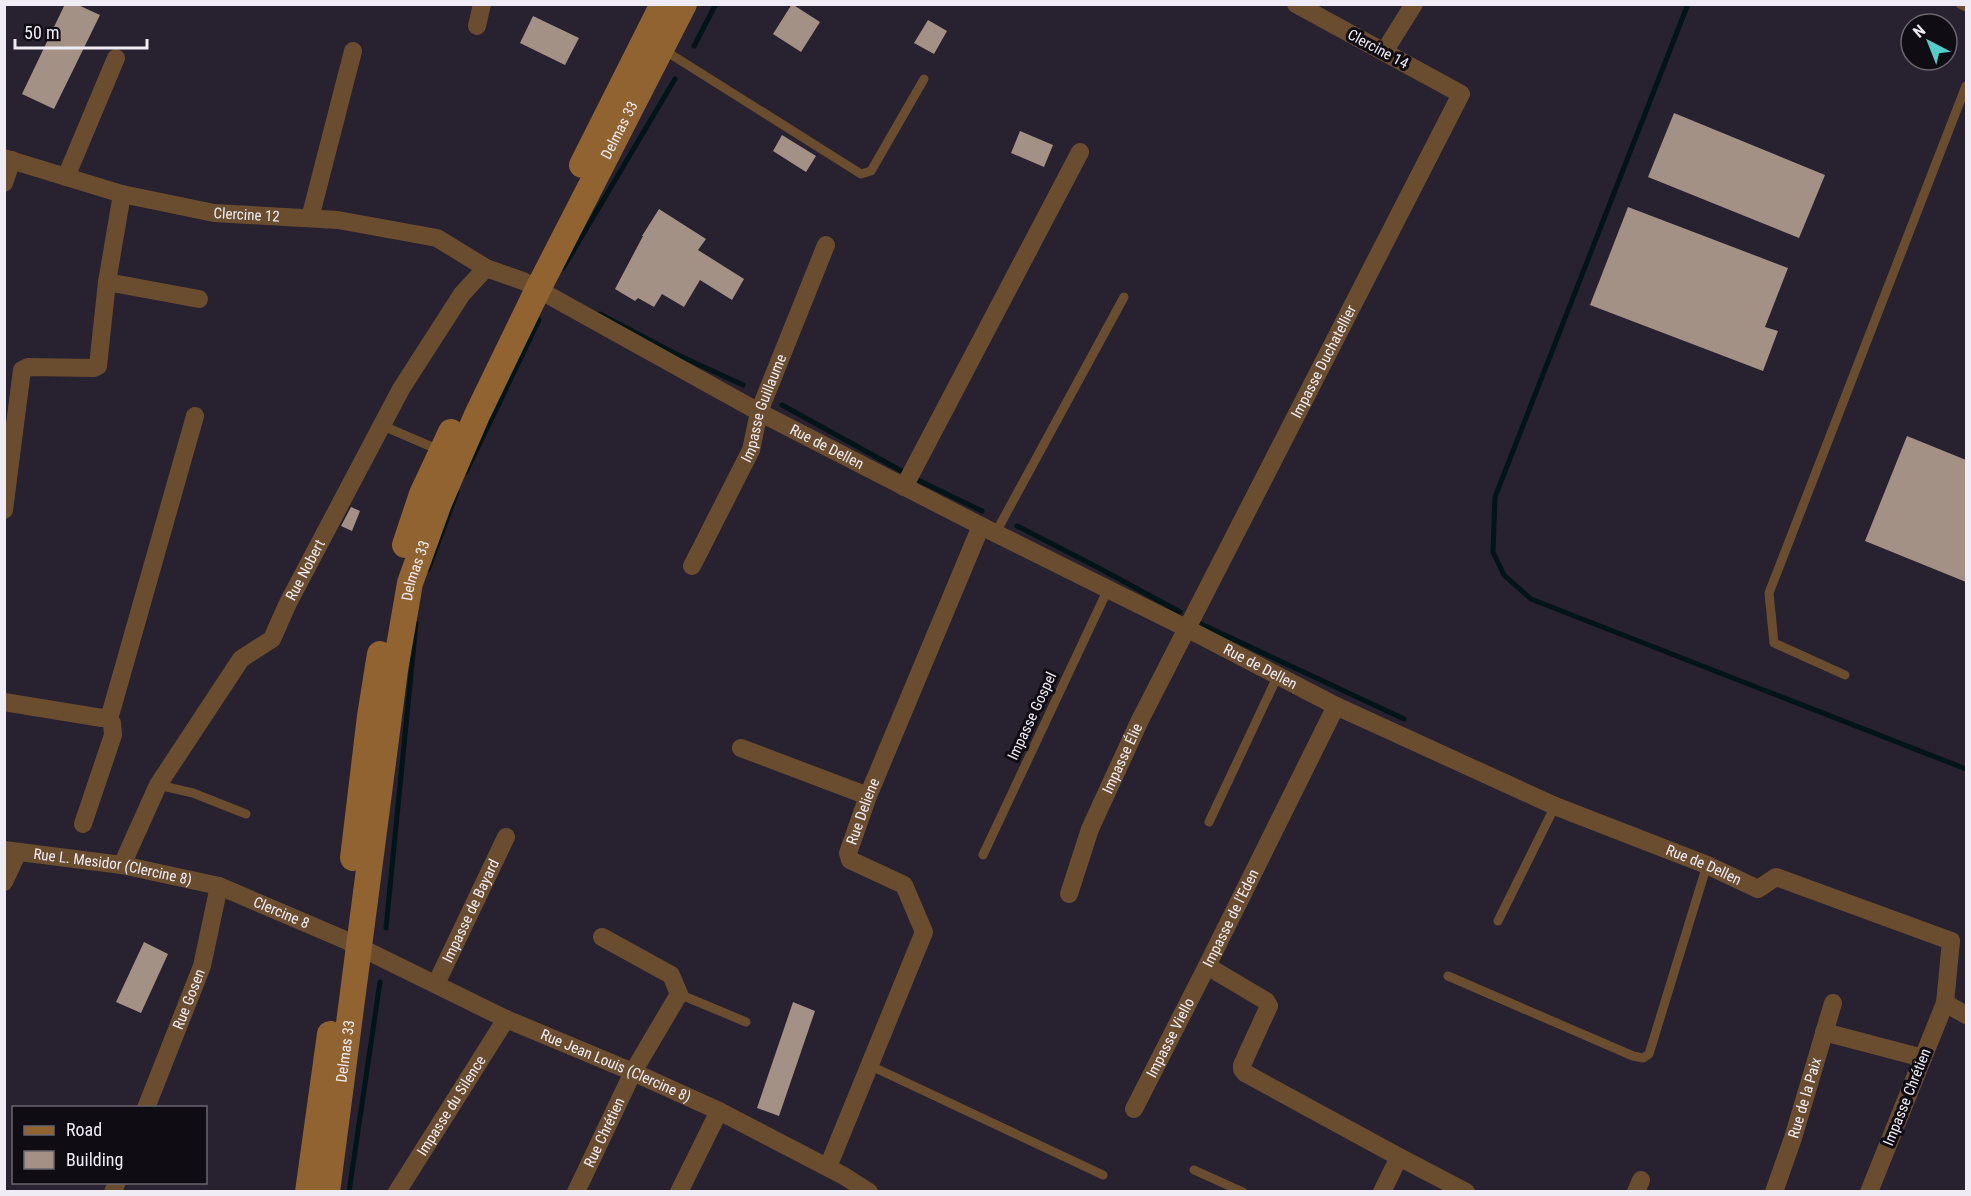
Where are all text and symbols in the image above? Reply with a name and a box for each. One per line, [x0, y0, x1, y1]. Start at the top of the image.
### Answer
scale bar [15, 12, 147, 50]
north arrow [1899, 12, 1959, 72]
text: N [1909, 21, 1929, 42]
text: 50 m [24, 22, 59, 43]
street label: Clercine 14 [1344, 25, 1412, 73]
street label: Delmas 33 [597, 98, 642, 162]
street label: Clercine 12 [213, 204, 280, 226]
street label: Impasse Duchatellier [1287, 302, 1360, 421]
street label: Impasse Guillaume [737, 352, 790, 465]
street label: Rue de Dellen [787, 420, 867, 473]
street label: Rue Nobert [282, 537, 329, 604]
street label: Delmas 33 [398, 538, 434, 602]
street label: Rue de Dellen [1220, 640, 1300, 693]
street label: Impasse Gospel [1004, 669, 1060, 763]
street label: Impasse Élie [1099, 720, 1146, 796]
street label: Rue Deliene [843, 775, 884, 847]
street label: Rue de Dellen [1663, 841, 1744, 889]
street label: Rue L. Mesidor (Clercine 8) [32, 845, 194, 889]
street label: Impasse de Bayard [439, 856, 503, 965]
street label: Impasse de l'Eden [1199, 866, 1263, 970]
street label: Clercine 8 [251, 893, 312, 933]
street label: Rue Gosen [169, 966, 209, 1032]
street label: Impasse Viello [1143, 995, 1198, 1081]
street label: Delmas 33 [332, 1019, 358, 1083]
street label: Rue Jean Louis (Clercine 8) [538, 1025, 694, 1106]
street label: Impasse Chrétien [1879, 1046, 1935, 1148]
street label: Impasse du Silence [413, 1052, 490, 1159]
street label: Rue de la Paix [1784, 1055, 1825, 1140]
street label: Rue Chrétien [580, 1095, 629, 1170]
legend [12, 1106, 207, 1184]
text: Road [66, 1119, 102, 1140]
text: Building [66, 1149, 123, 1170]

